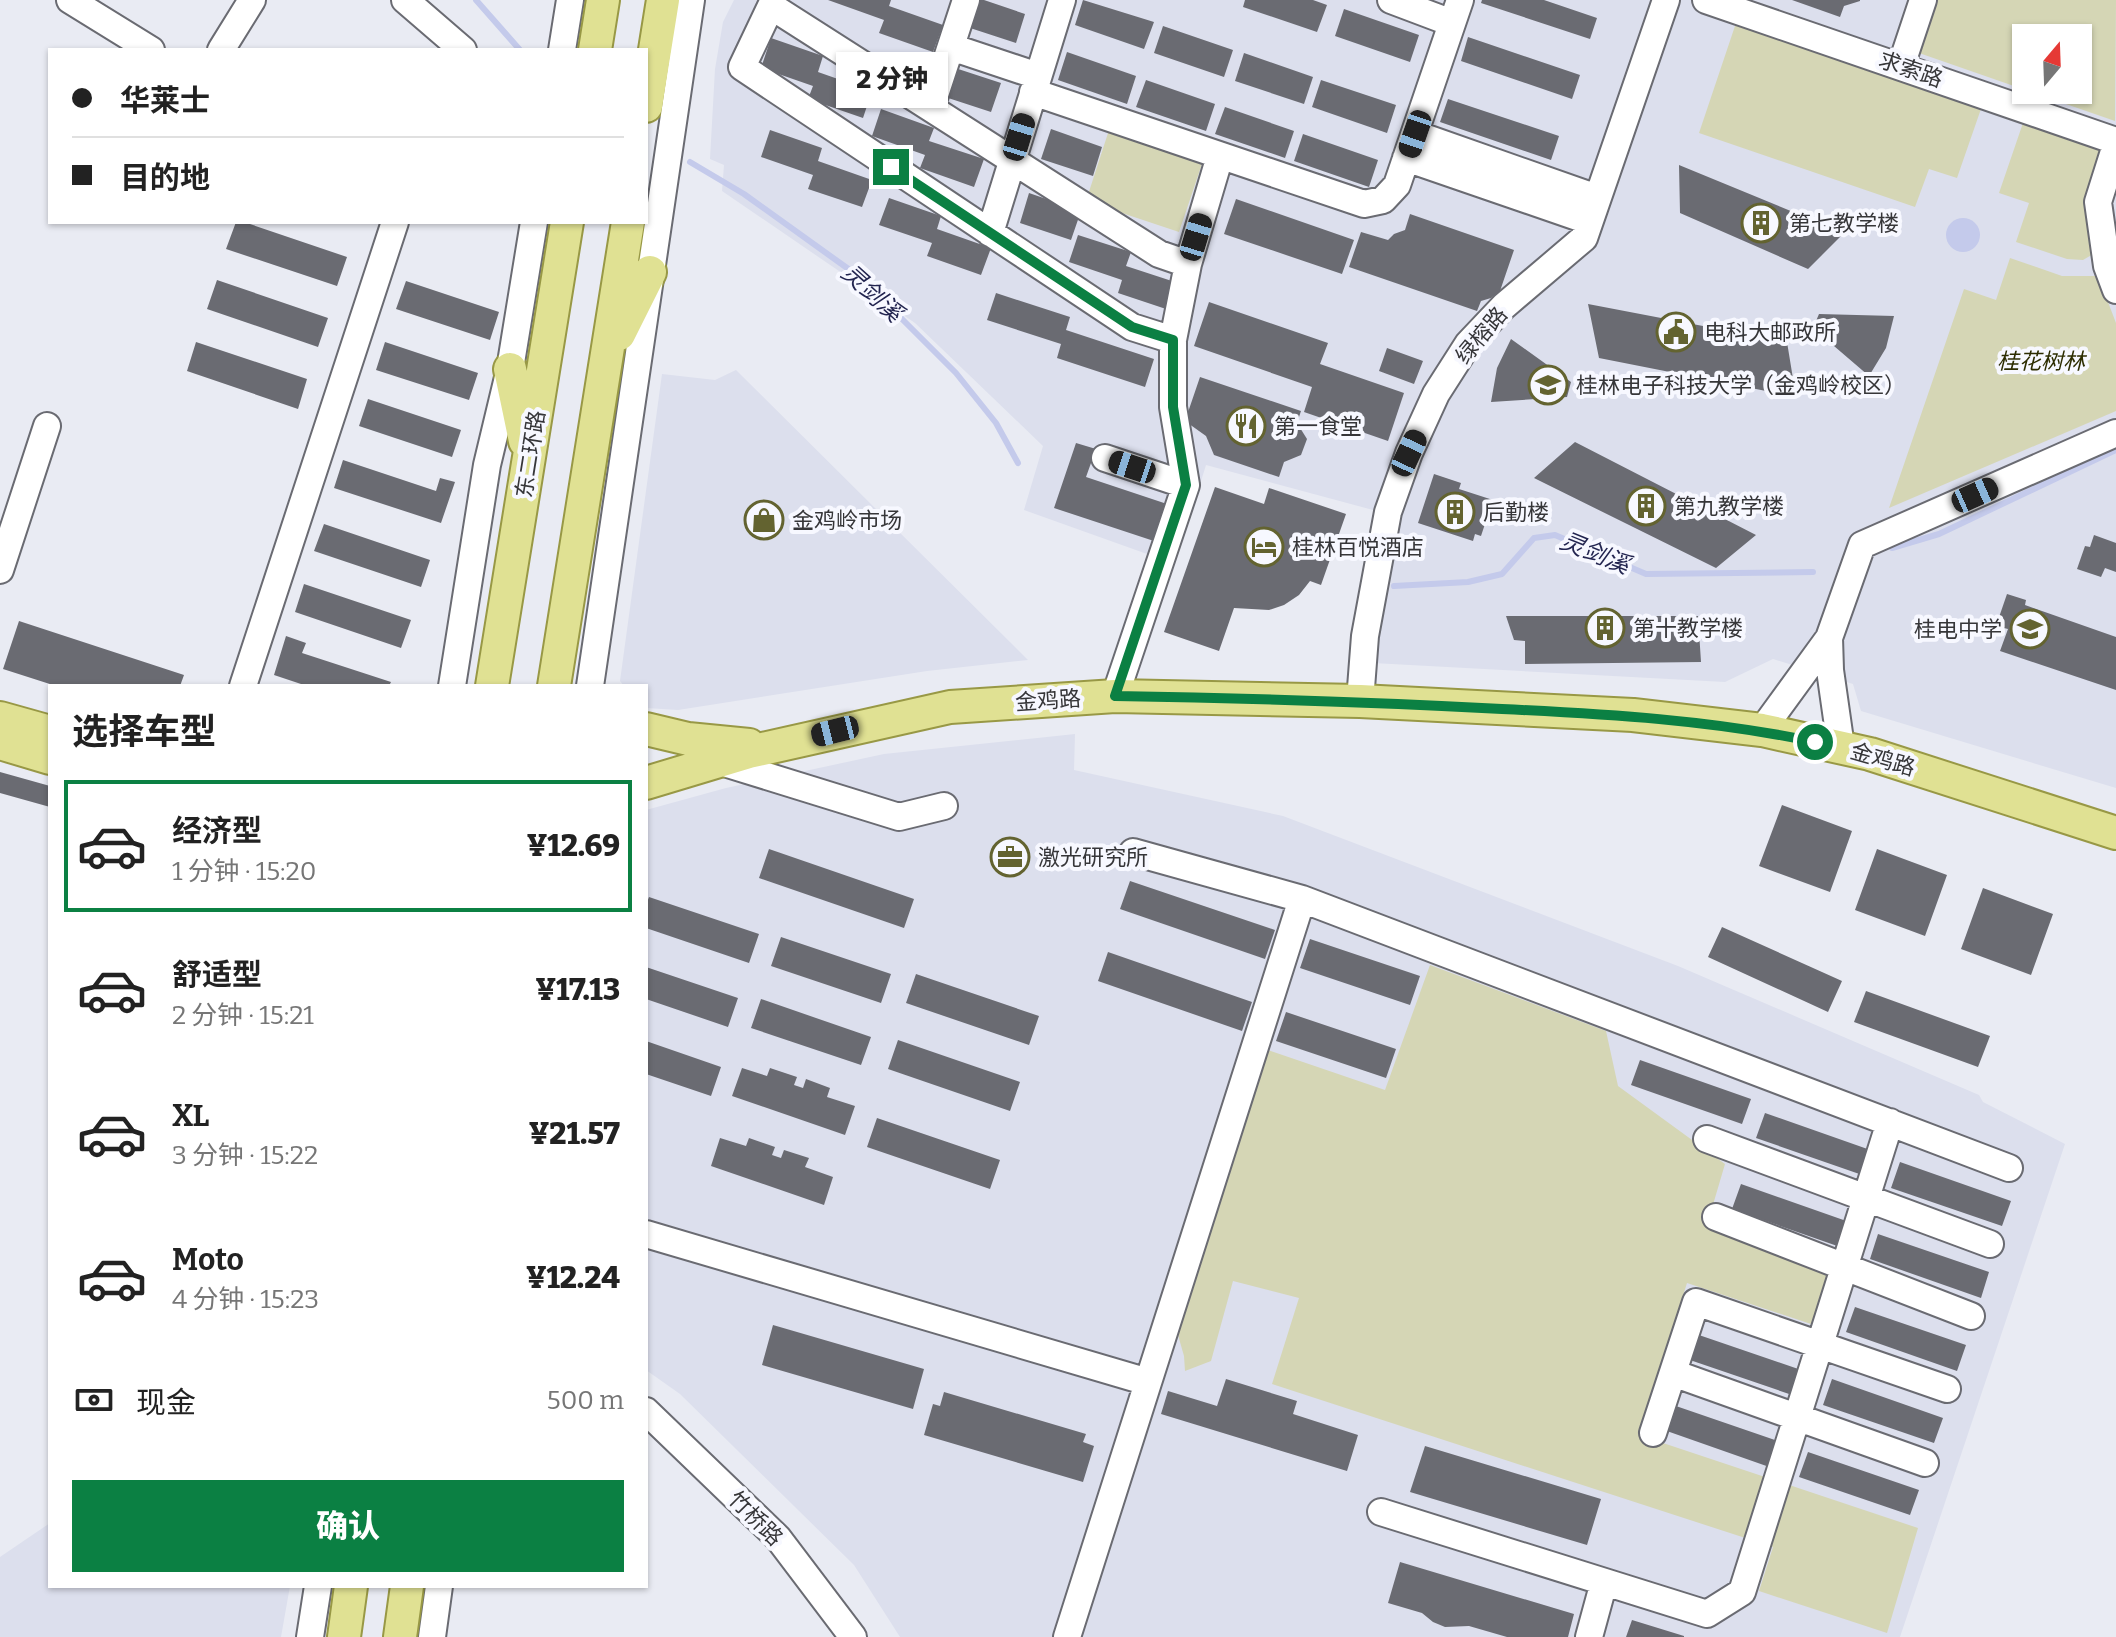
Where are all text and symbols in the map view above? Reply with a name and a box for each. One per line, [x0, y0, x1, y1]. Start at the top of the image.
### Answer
north arrow [2012, 24, 2092, 104]
map controls [2012, 24, 2092, 104]
street label: 求索路 [1875, 46, 1946, 93]
callout: 2 分钟 [835, 51, 947, 107]
text: 2 分钟 [856, 64, 928, 95]
text: 华莱士 [120, 83, 210, 119]
car [1396, 107, 1434, 161]
car [1001, 111, 1037, 163]
route end [873, 149, 909, 185]
text: 目的地 [120, 160, 210, 196]
building icon: 第七教学楼 [1740, 202, 1782, 244]
place label: 第七教学楼 [1789, 210, 1899, 237]
car [1178, 211, 1214, 263]
water label: 灵剑溪 [836, 259, 910, 330]
street label: 绿榕路 [1450, 301, 1513, 369]
public building icon: 电科大邮政所 [1655, 311, 1697, 353]
place label: 电科大邮政所 [1704, 319, 1836, 346]
park label: 桂花树林 [1997, 348, 2088, 375]
school or university icon: 桂林电子科技大学（金鸡岭校区） [1527, 364, 1569, 406]
place label: 桂林电子科技大学（金鸡岭校区） [1576, 372, 1906, 399]
restaurant icon: 第一食堂 [1225, 405, 1267, 447]
street label: 东二环路 [510, 409, 551, 500]
place label: 第一食堂 [1274, 413, 1362, 440]
car [1388, 426, 1430, 480]
car [1105, 448, 1159, 486]
car [1948, 474, 2002, 516]
building icon: 第九教学楼 [1625, 485, 1667, 527]
building icon: 后勤楼 [1434, 491, 1476, 533]
place label: 第九教学楼 [1674, 493, 1784, 520]
shop icon: 金鸡岭市场 [743, 499, 785, 541]
place label: 后勤楼 [1483, 499, 1549, 526]
place label: 金鸡岭市场 [792, 507, 902, 534]
hotel icon: 桂林百悦酒店 [1243, 526, 1285, 568]
water label: 灵剑溪 [1556, 527, 1636, 581]
place label: 桂林百悦酒店 [1292, 534, 1424, 561]
building icon: 第十教学楼 [1584, 607, 1626, 649]
school or university icon: 桂电中学 [2009, 608, 2051, 650]
place label: 第十教学楼 [1633, 615, 1743, 642]
place label: 桂电中学 [1914, 616, 2002, 643]
street label: 金鸡路 [1014, 685, 1082, 716]
text: 选择车型 [72, 710, 216, 754]
car [809, 714, 861, 748]
route start [1797, 724, 1833, 760]
street label: 金鸡路 [1847, 737, 1918, 782]
icon: car [76, 810, 148, 882]
text: 经济型 [172, 813, 262, 849]
text: ¥12.69 [527, 828, 620, 864]
office icon: 激光研究所 [989, 836, 1031, 878]
place label: 激光研究所 [1038, 844, 1148, 871]
text: 1 分钟 · 15:20 [172, 856, 316, 887]
icon: car [76, 954, 148, 1026]
text: 舒适型 [172, 957, 262, 993]
text: ¥17.13 [535, 972, 620, 1008]
text: 2 分钟 · 15:21 [172, 1000, 314, 1031]
icon: car [76, 1098, 148, 1170]
text: XL [172, 1098, 209, 1134]
text: ¥21.57 [529, 1116, 620, 1152]
text: 3 分钟 · 15:22 [172, 1140, 318, 1171]
icon: car [76, 1242, 148, 1314]
text: Moto [172, 1242, 244, 1278]
text: ¥12.24 [526, 1260, 620, 1296]
text: 4 分钟 · 15:23 [172, 1284, 319, 1315]
icon: cash [72, 1378, 116, 1422]
text: 现金 [136, 1385, 196, 1421]
text: 500 m [547, 1385, 624, 1416]
button: 确认 [72, 1480, 624, 1572]
street label: 竹桥路 [723, 1485, 789, 1551]

